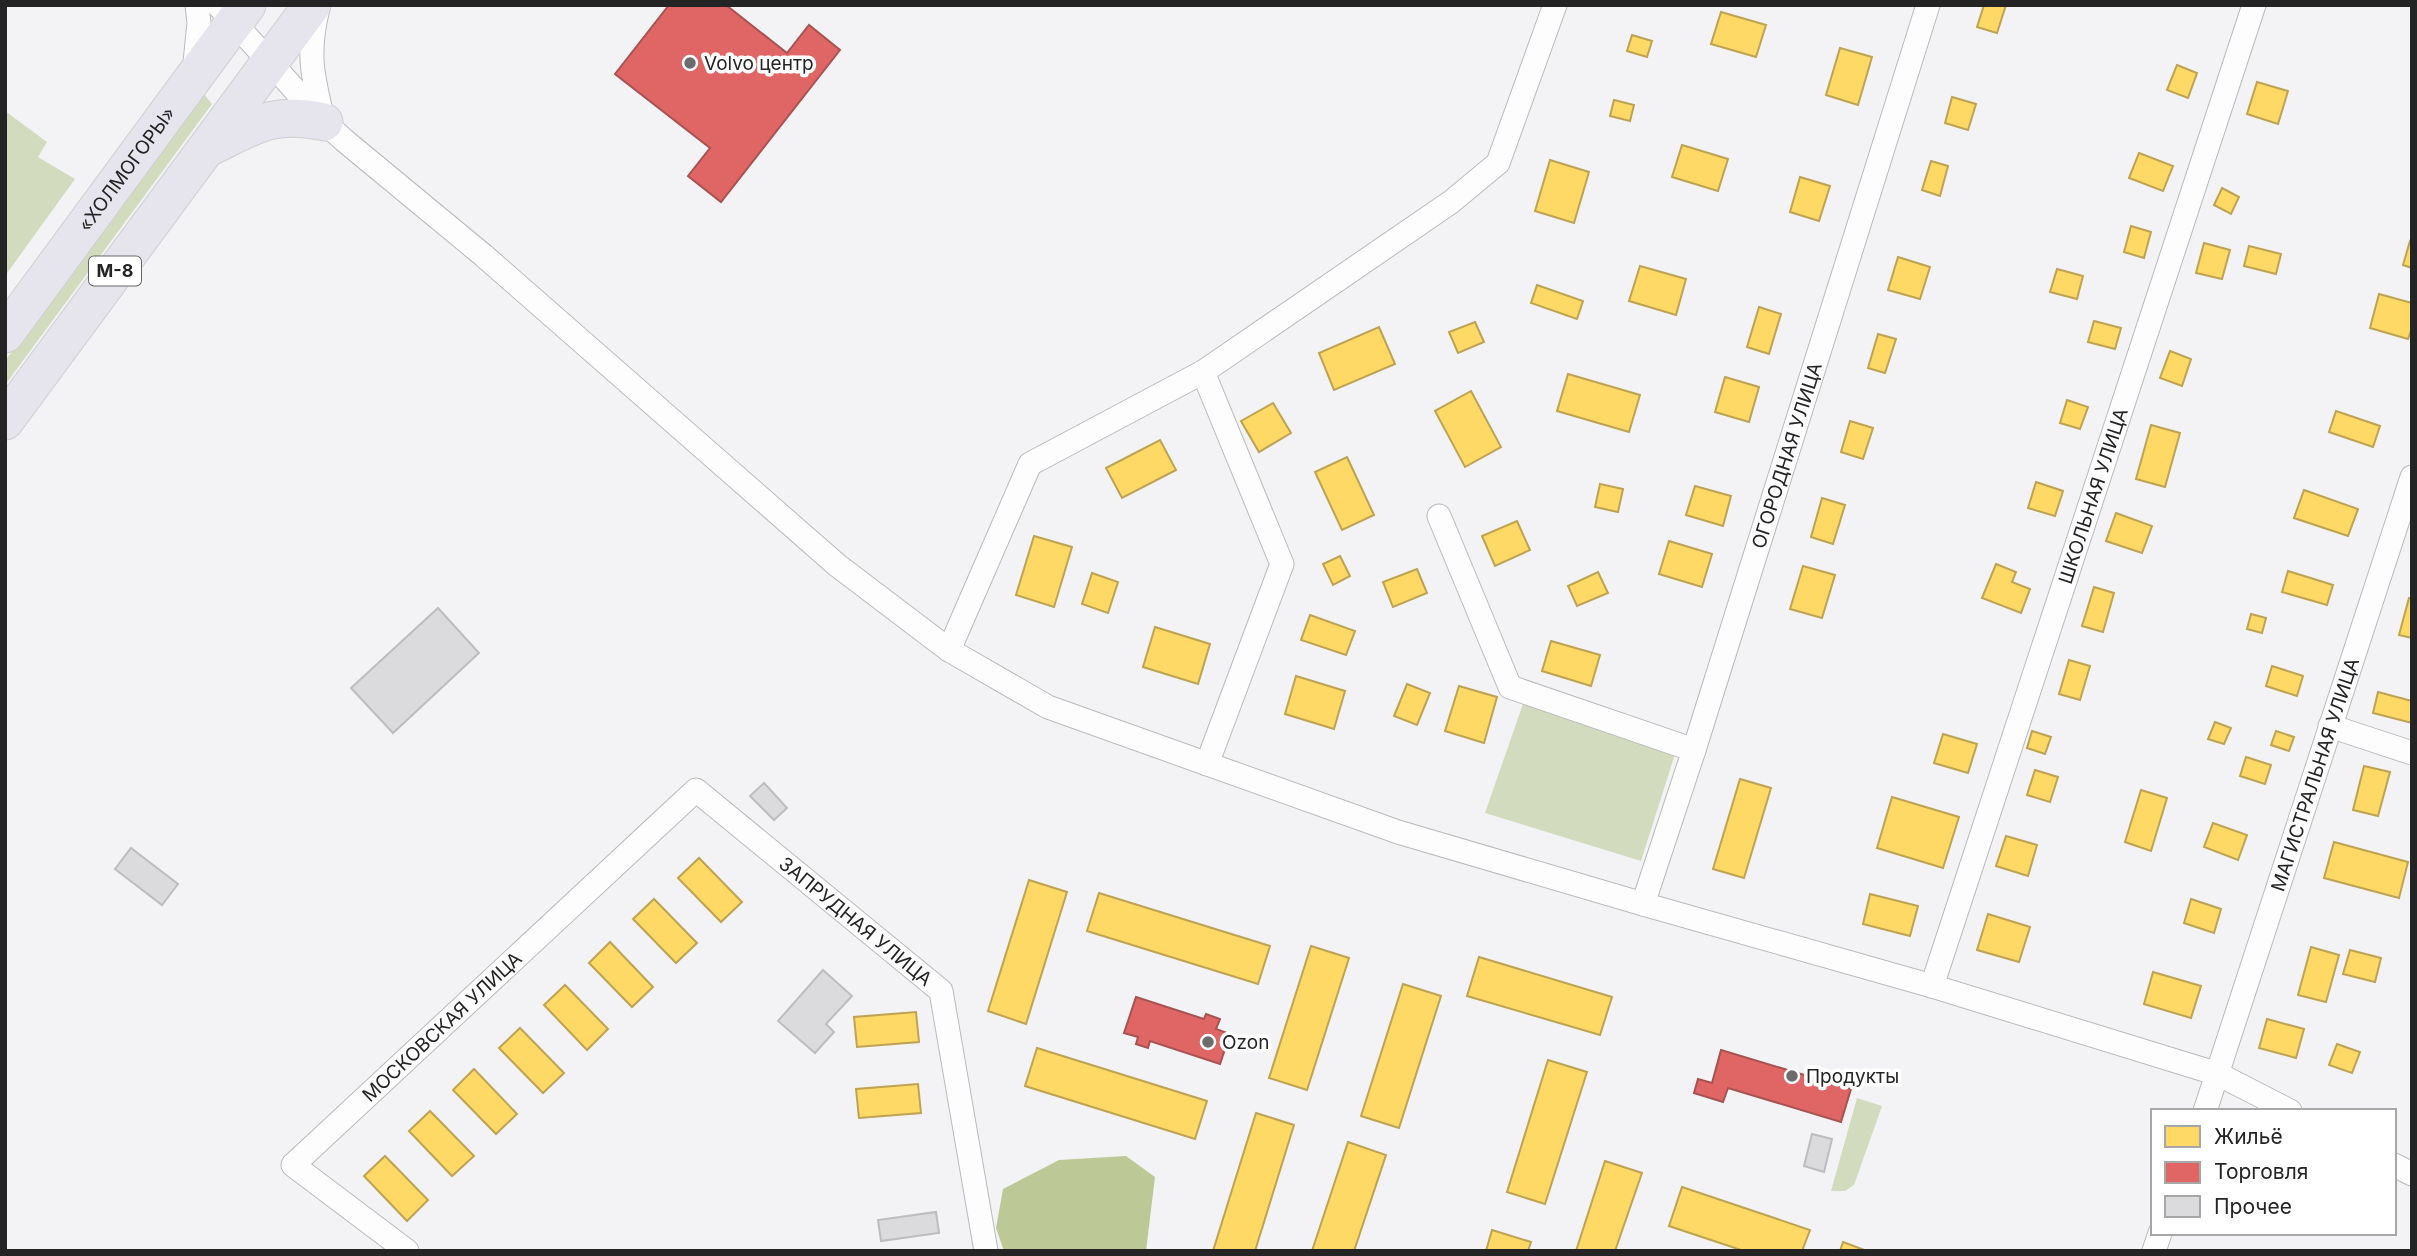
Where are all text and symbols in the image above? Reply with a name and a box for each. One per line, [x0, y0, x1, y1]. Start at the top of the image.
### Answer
place label: Volvo центр [704, 52, 814, 75]
marker: Volvo центр [682, 55, 698, 71]
street label: «ХОЛМОГОРЫ» [74, 102, 180, 236]
road number: М-8 [89, 256, 141, 286]
street label: ОГОРОДНАЯ УЛИЦА [1747, 360, 1827, 551]
street label: ШКОЛЬНАЯ УЛИЦА [2054, 405, 2133, 587]
street label: МАГИСТРАЛЬНАЯ УЛИЦА [2267, 655, 2364, 894]
street label: ЗАПРУДНАЯ УЛИЦА [774, 852, 937, 991]
street label: МОСКОВСКАЯ УЛИЦА [358, 947, 527, 1107]
place label: Ozon [1222, 1031, 1269, 1054]
marker: Ozon [1200, 1034, 1216, 1050]
place label: Продукты [1806, 1065, 1899, 1088]
marker: Продукты [1784, 1068, 1800, 1084]
legend [2151, 1109, 2396, 1235]
text: Жильё [2214, 1124, 2283, 1149]
text: Торговля [2214, 1159, 2308, 1184]
text: Прочее [2214, 1194, 2292, 1219]

